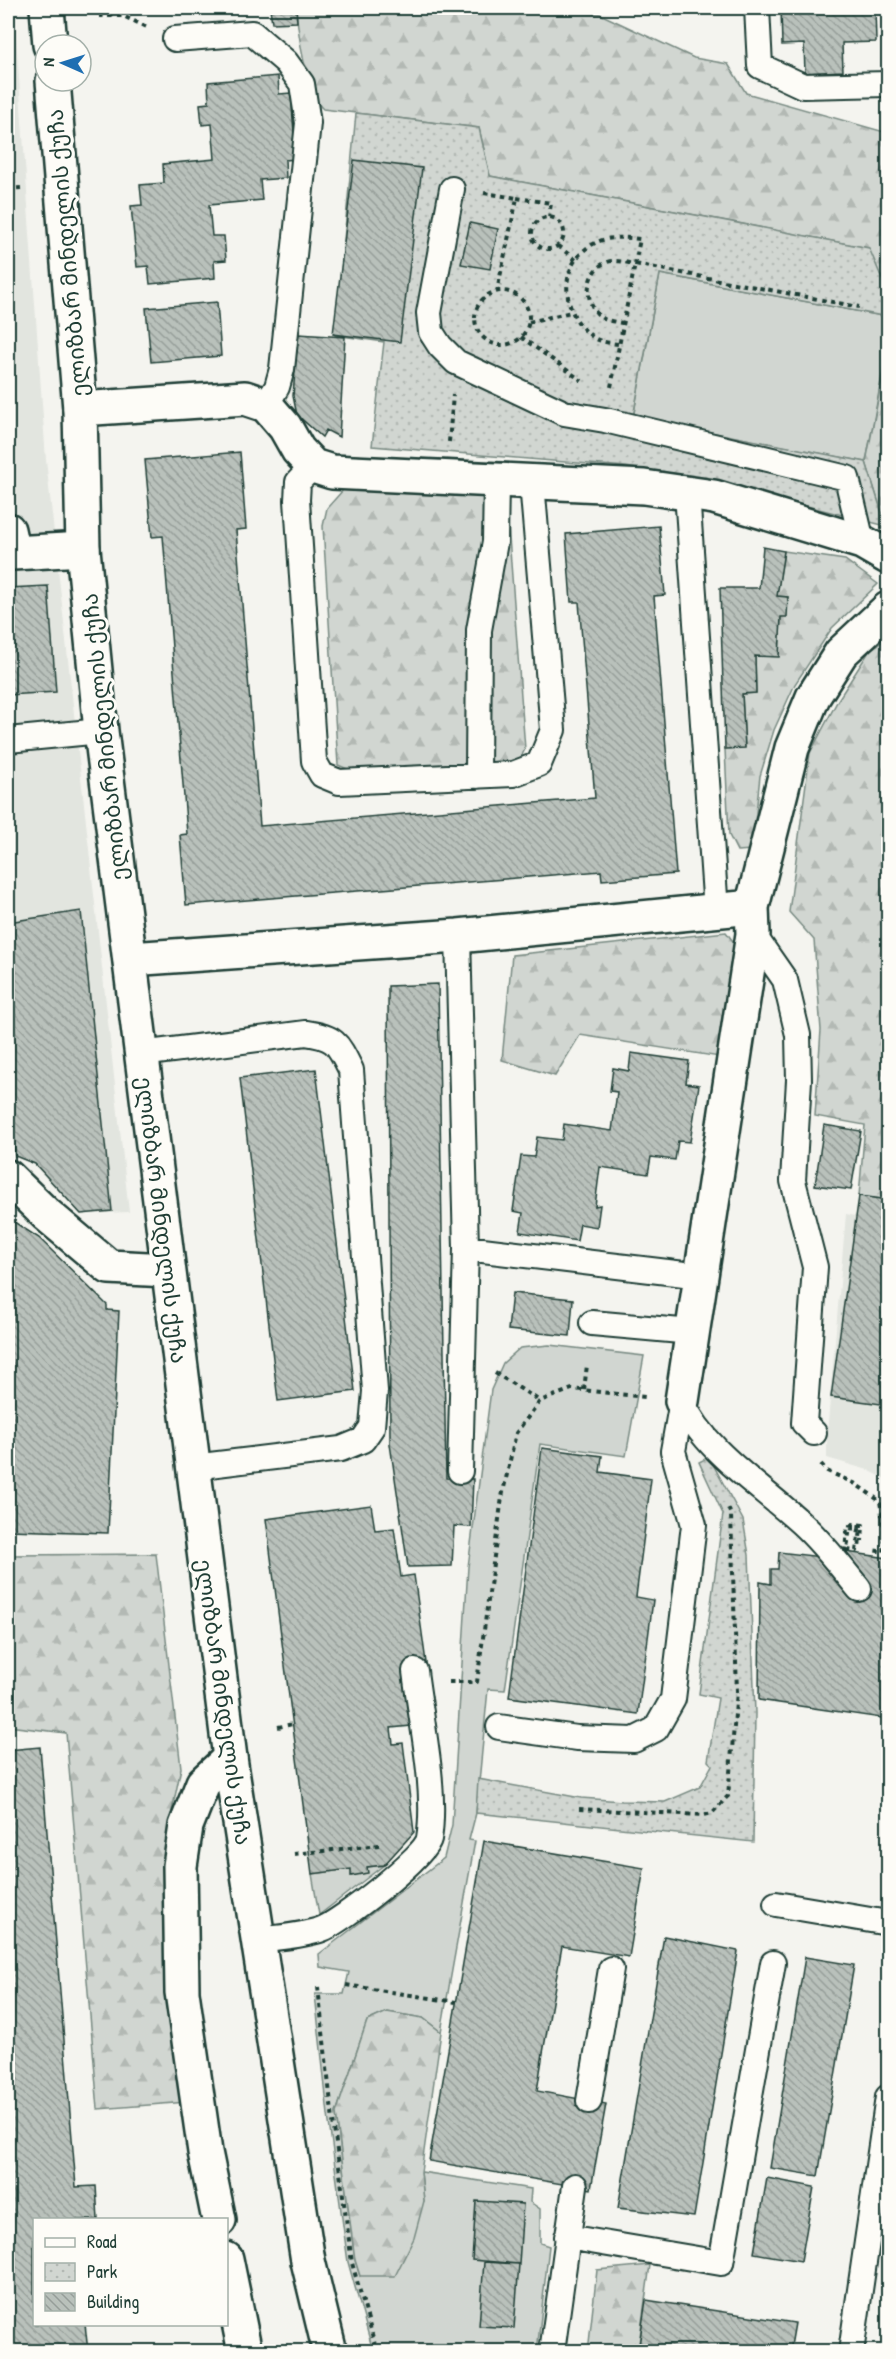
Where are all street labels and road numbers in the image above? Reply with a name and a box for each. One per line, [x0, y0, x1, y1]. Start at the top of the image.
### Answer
street label: ელიზბარ მინდელის ქუჩა [39, 108, 95, 398]
street label: ელიზბარ მინდელის ქუჩა [74, 592, 134, 882]
street label: ელიზბარ მინდელის ქუჩა [130, 1075, 194, 1365]
street label: ელიზბარ მინდელის ქუჩა [189, 1557, 259, 1847]

